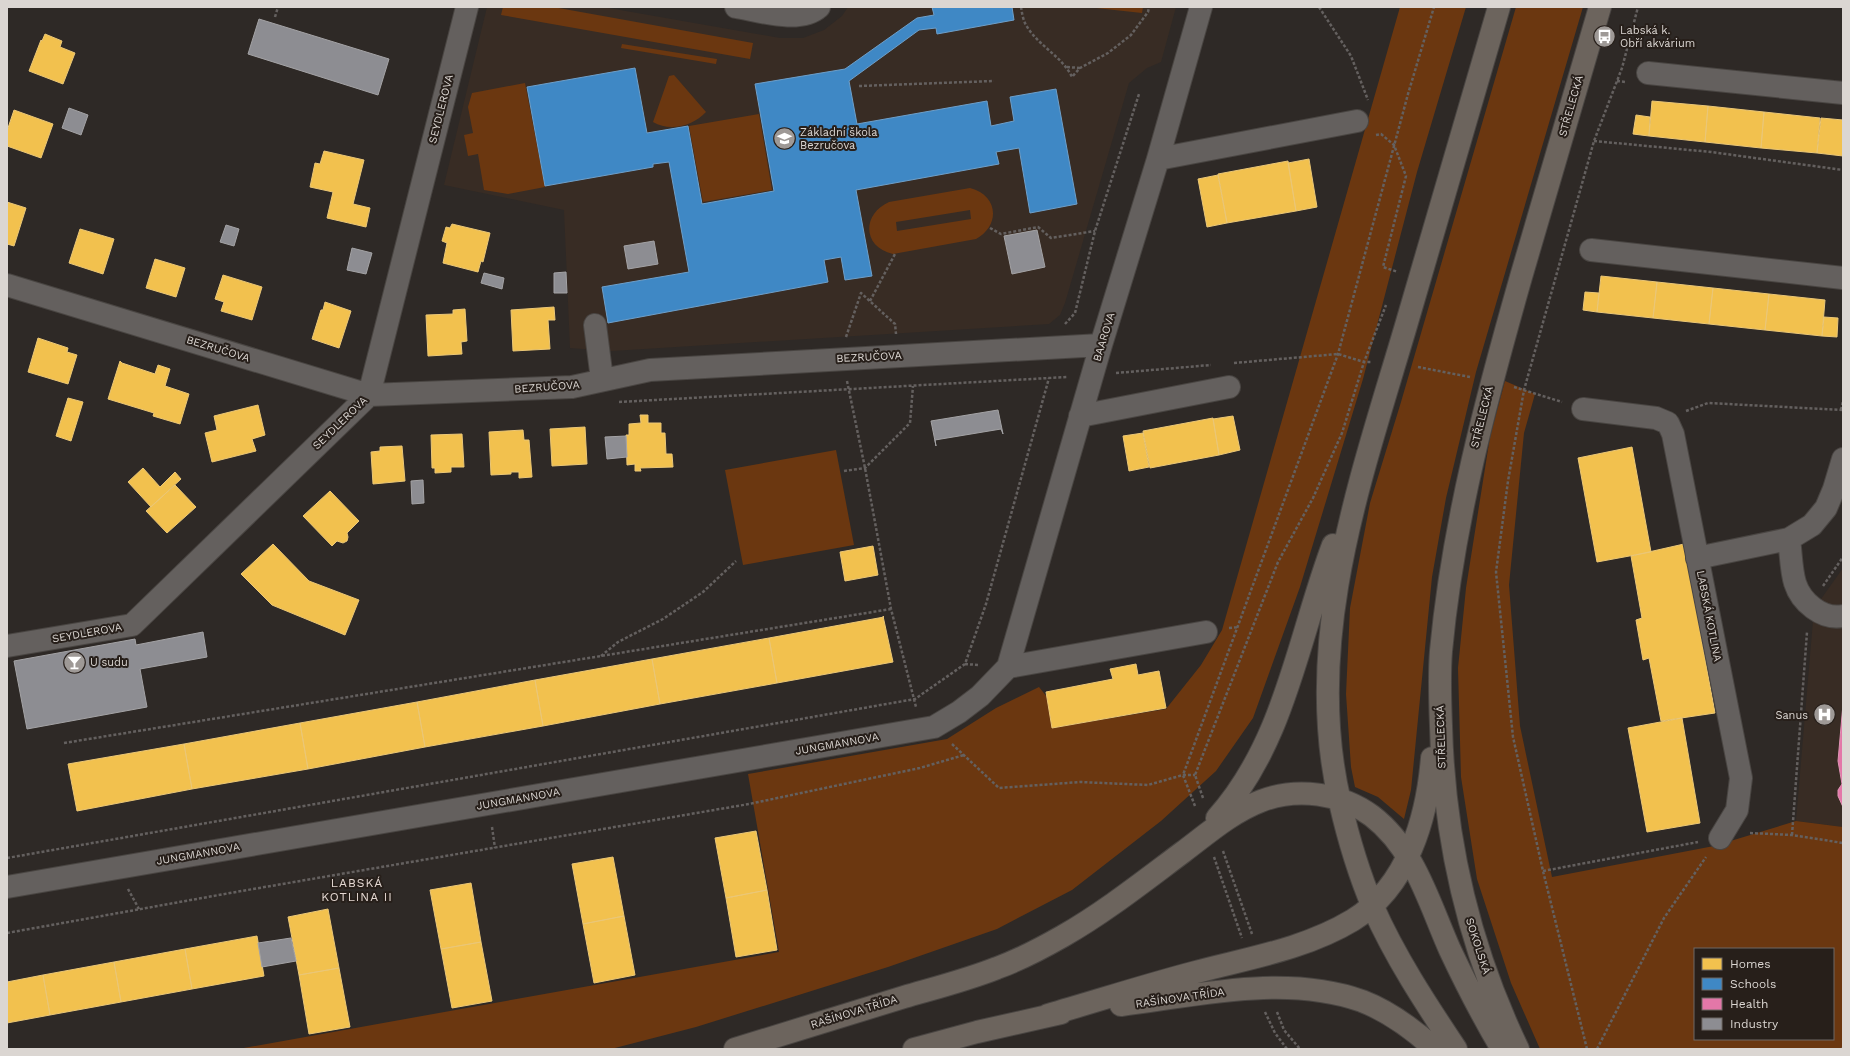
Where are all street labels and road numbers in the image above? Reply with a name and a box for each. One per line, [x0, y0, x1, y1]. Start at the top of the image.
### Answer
street label: SEYDLEROVA [426, 73, 456, 145]
street label: STŘELECKÁ [1555, 74, 1586, 138]
street label: BAAROVA [1090, 311, 1118, 363]
street label: BEZRUČOVA [185, 332, 252, 365]
street label: BEZRUČOVA [836, 348, 902, 365]
street label: BEZRUČOVA [514, 377, 580, 396]
street label: STŘELECKÁ [1467, 385, 1496, 449]
street label: SEYDLEROVA [310, 394, 370, 452]
street label: LABSKÁ KOTLINA [1694, 569, 1725, 663]
street label: SEYDLEROVA [51, 620, 123, 646]
street label: STŘELECKÁ [1432, 705, 1449, 769]
street label: JUNGMANNOVA [794, 730, 880, 758]
street label: JUNGMANNOVA [475, 785, 561, 813]
street label: JUNGMANNOVA [155, 840, 241, 868]
street label: SOKOLSKÁ [1463, 916, 1494, 976]
street label: RAŠÍNOVA TŘÍDA [1134, 984, 1225, 1011]
street label: RAŠÍNOVA TŘÍDA [809, 992, 899, 1031]

